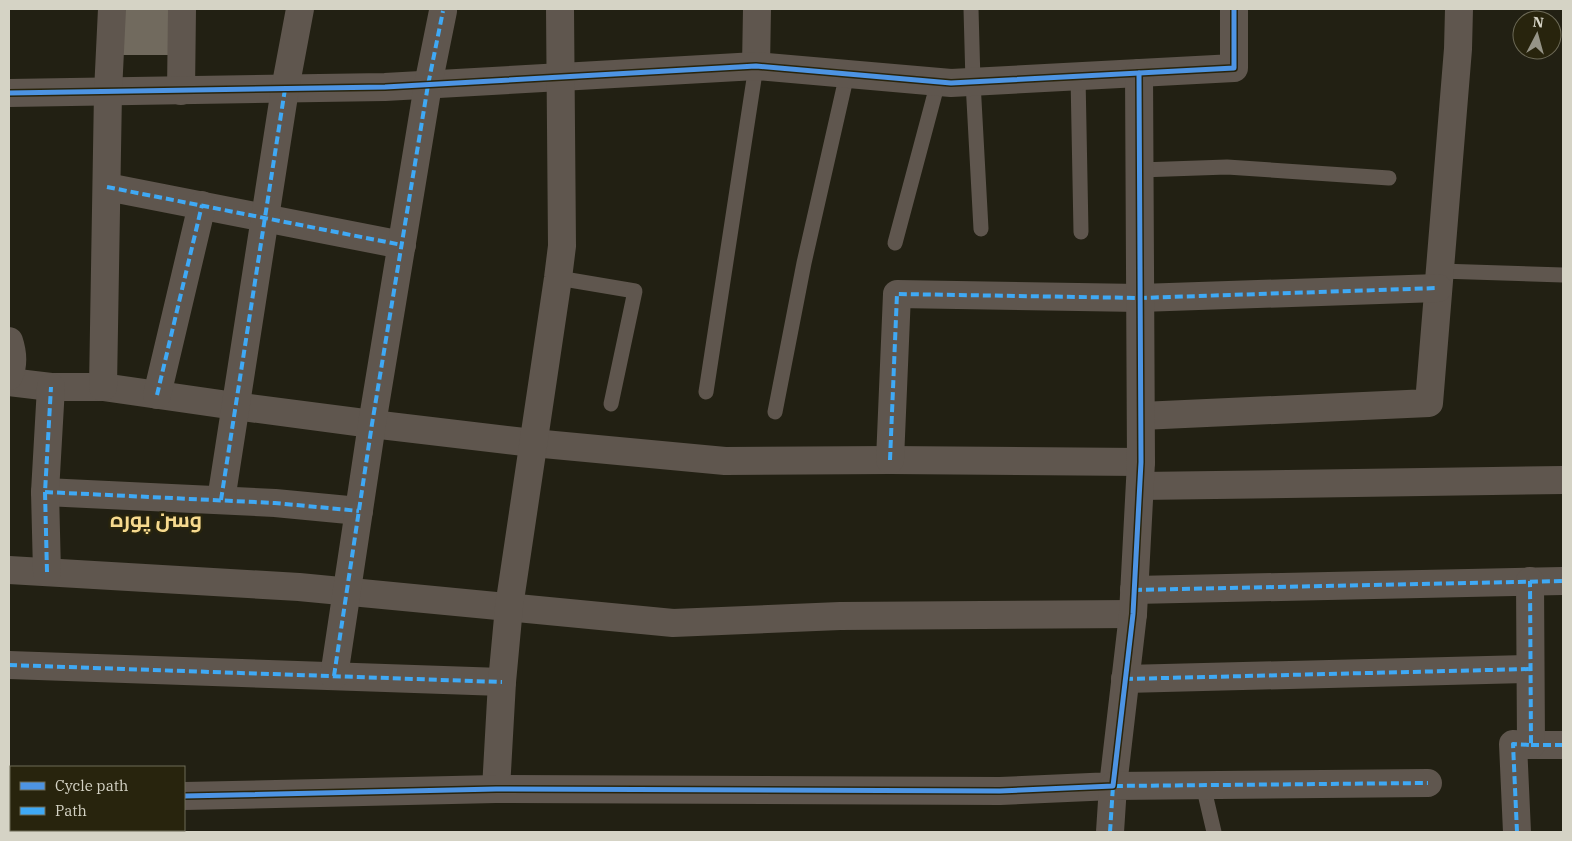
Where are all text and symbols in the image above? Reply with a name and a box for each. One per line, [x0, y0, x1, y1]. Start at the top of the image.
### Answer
north arrow [1512, 10, 1562, 60]
text: N [1532, 13, 1545, 32]
district label: وسن پورہ [110, 505, 202, 535]
legend [10, 766, 185, 831]
text: Cycle path [55, 776, 128, 795]
text: Path [55, 801, 87, 820]

